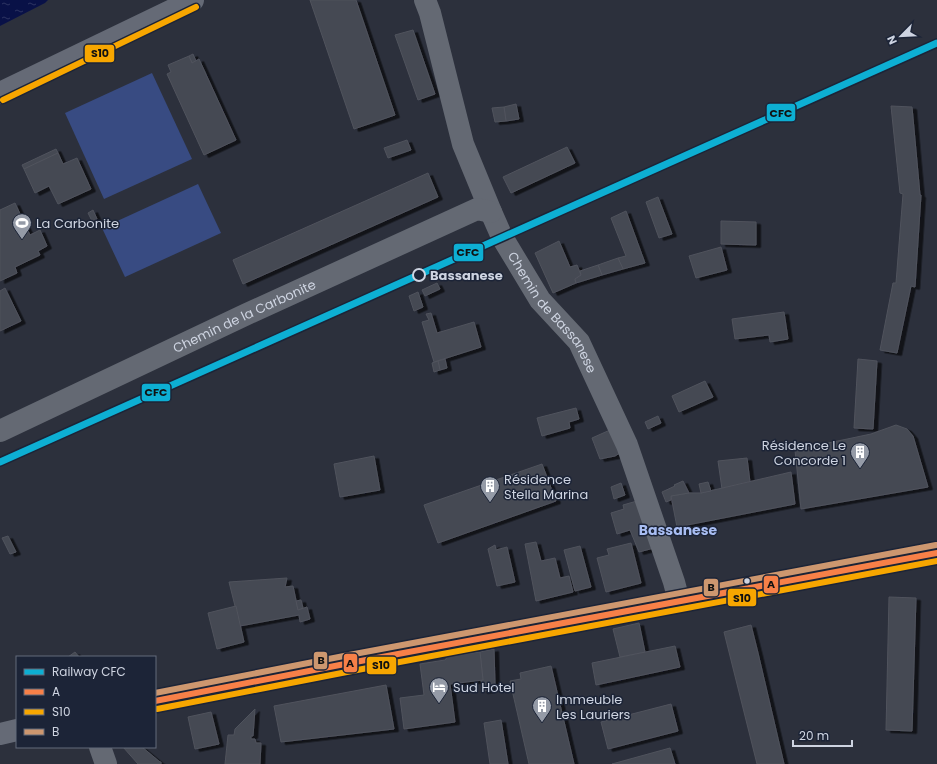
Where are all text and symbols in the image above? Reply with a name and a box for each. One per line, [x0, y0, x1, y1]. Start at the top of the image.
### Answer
north arrow [881, 16, 921, 56]
text: N [883, 33, 901, 47]
line badge: S10 [84, 44, 115, 63]
text: S10 [91, 45, 109, 61]
line badge: CFC [766, 103, 796, 122]
text: CFC [770, 105, 792, 121]
sports icon: La Carbonite [11, 212, 33, 240]
place label: La Carbonite [36, 214, 119, 233]
line badge: CFC [453, 243, 484, 262]
text: CFC [457, 244, 479, 260]
street label: Chemin de Bassanese [503, 248, 601, 376]
place label: Bassanese [430, 266, 503, 285]
marker: Bassanese [412, 268, 426, 282]
street label: Chemin de la Carbonite [170, 275, 319, 358]
line badge: CFC [141, 383, 171, 402]
text: CFC [145, 384, 167, 400]
place label: Résidence Le Concorde 1 [762, 436, 846, 470]
building icon: Résidence Le Concorde 1 [849, 441, 871, 469]
place label: Résidence Stella Marina [504, 470, 588, 504]
building icon: Résidence Stella Marina [479, 475, 501, 503]
district label: Bassanese [639, 520, 718, 540]
line badge: A [763, 575, 779, 594]
unlabelled marker [742, 576, 752, 586]
text: A [767, 576, 775, 592]
line badge: B [703, 578, 719, 597]
text: B [707, 579, 715, 595]
line badge: S10 [727, 588, 757, 607]
text: S10 [733, 590, 751, 606]
line badge: B [313, 651, 328, 670]
text: B [317, 652, 325, 668]
line badge: A [343, 653, 358, 673]
text: A [346, 655, 354, 671]
legend [16, 656, 156, 748]
line badge: S10 [366, 656, 397, 675]
text: S10 [372, 657, 390, 673]
text: Railway CFC [52, 663, 126, 680]
hotel icon: Sud Hotel [428, 676, 450, 704]
place label: Sud Hotel [453, 678, 515, 697]
text: A [52, 683, 60, 700]
place label: Immeuble Les Lauriers [556, 690, 631, 724]
building icon: Immeuble Les Lauriers [531, 695, 553, 723]
text: S10 [52, 703, 70, 720]
scale bar [793, 722, 852, 748]
text: B [52, 723, 59, 740]
text: 20 m [799, 727, 829, 744]

